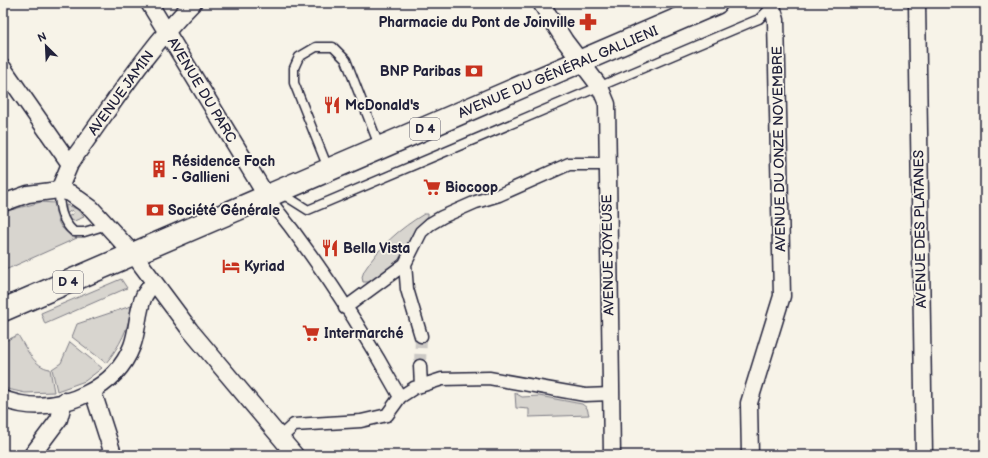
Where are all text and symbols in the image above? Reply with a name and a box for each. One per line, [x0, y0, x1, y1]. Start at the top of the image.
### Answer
pharmacy icon: Pharmacie du Pont de Joinville [578, 12, 598, 32]
place label: Pharmacie du Pont de Joinville [379, 14, 575, 31]
street label: AVENUE DU GÉNÉRAL GALLIENI [455, 21, 661, 122]
north arrow [26, 26, 66, 66]
text: N [36, 30, 49, 45]
street label: AVENUE DU PARC [164, 34, 240, 146]
street label: AVENUE DU ONZE NOVEMBRE [769, 46, 789, 252]
street label: AVENUE JAMIN [85, 47, 157, 139]
bank icon: BNP Paribas [464, 61, 484, 81]
place label: BNP Paribas [380, 63, 461, 80]
restaurant icon: McDonald's [322, 95, 342, 115]
place label: McDonald's [345, 97, 420, 114]
road number: D 4 [410, 118, 440, 140]
street label: AVENUE DES PLATANES [910, 150, 930, 308]
place label: Résidence Foch - Gallieni [172, 153, 275, 186]
building icon: Résidence Foch - Gallieni [149, 159, 169, 179]
supermarket icon: Biocoop [422, 177, 442, 197]
place label: Biocoop [445, 179, 498, 196]
street label: AVENUE JOYEUSE [598, 194, 618, 316]
bank icon: Société Générale [145, 200, 165, 220]
place label: Société Générale [168, 202, 280, 219]
restaurant icon: Bella Vista [320, 238, 340, 258]
place label: Bella Vista [343, 240, 410, 257]
hotel icon: Kyriad [221, 256, 241, 276]
place label: Kyriad [244, 258, 285, 275]
road number: D 4 [53, 271, 83, 293]
supermarket icon: Intermarché [301, 323, 321, 343]
place label: Intermarché [324, 325, 404, 342]

